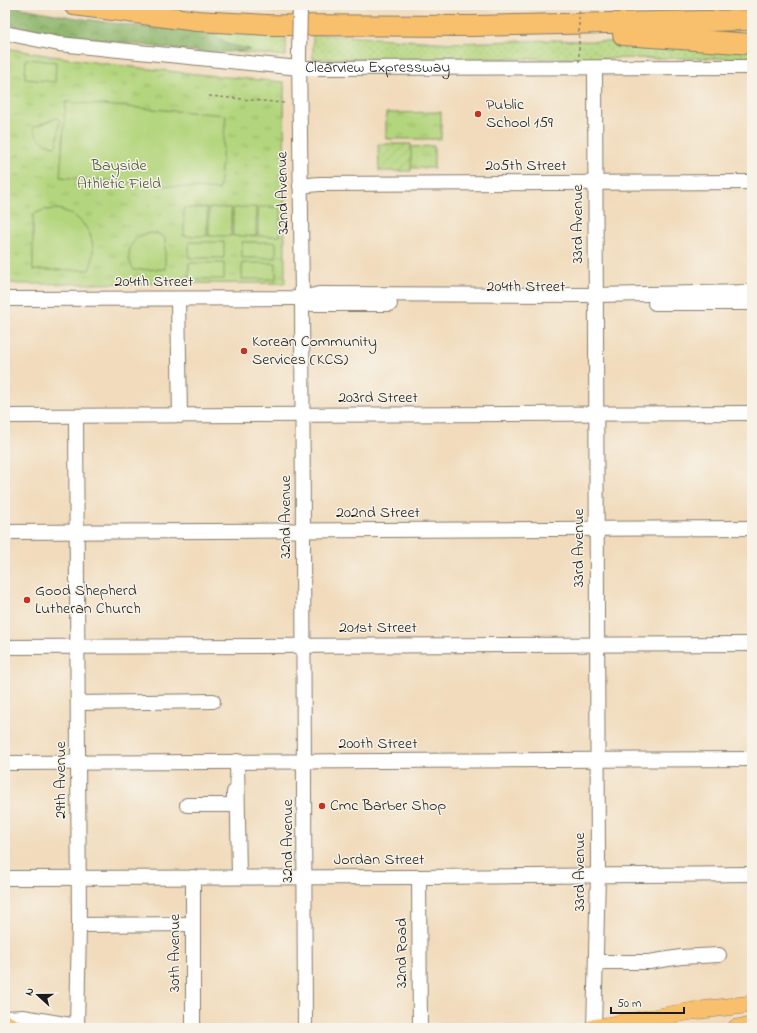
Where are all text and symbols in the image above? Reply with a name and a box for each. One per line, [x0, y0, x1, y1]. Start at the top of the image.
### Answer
street label: Clearview Expressway [305, 56, 450, 80]
place label: Public School 159 [486, 93, 553, 135]
marker: Public School 159 [473, 109, 483, 119]
street label: 32nd Avenue [270, 150, 296, 235]
park label: Bayside Athletic Field [77, 154, 161, 196]
street label: 205th Street [485, 154, 567, 178]
street label: 33rd Avenue [566, 184, 590, 264]
street label: 204th Street [115, 270, 194, 294]
street label: 204th Street [487, 275, 566, 299]
place label: Korean Community Services (KCS) [252, 330, 377, 372]
marker: Korean Community Services (KCS) [239, 346, 249, 356]
street label: 203rd Street [338, 386, 418, 410]
street label: 32nd Avenue [274, 475, 298, 559]
street label: 202nd Street [336, 501, 421, 525]
street label: 33rd Avenue [567, 508, 591, 588]
place label: Good Shepherd Lutheran Church [35, 579, 141, 621]
marker: Good Shepherd Lutheran Church [22, 595, 32, 605]
street label: 201st Street [339, 616, 418, 640]
street label: 200th Street [338, 732, 418, 756]
street label: 29th Avenue [49, 740, 73, 819]
place label: Cmc Barber Shop [330, 794, 446, 818]
street label: 32nd Avenue [276, 799, 300, 883]
marker: Cmc Barber Shop [317, 801, 327, 811]
street label: 33rd Avenue [568, 832, 592, 912]
street label: Jordan Street [334, 848, 425, 872]
street label: 30th Avenue [163, 913, 187, 992]
street label: 32nd Road [390, 918, 414, 988]
north arrow [18, 975, 58, 1015]
text: N [21, 985, 38, 998]
scale bar [611, 989, 684, 1015]
text: 50 m [617, 995, 641, 1013]

